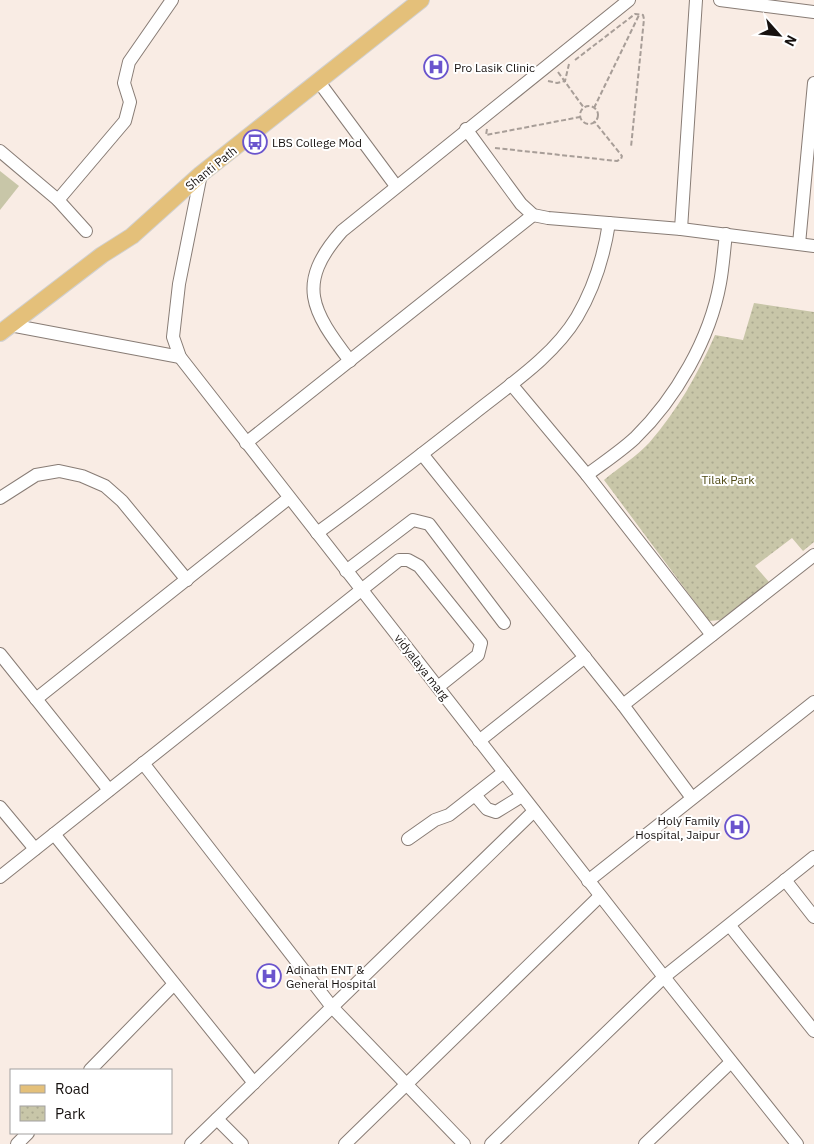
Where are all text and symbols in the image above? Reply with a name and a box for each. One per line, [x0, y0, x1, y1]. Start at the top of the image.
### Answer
north arrow [754, 10, 804, 60]
text: N [780, 32, 801, 50]
hospital icon: Pro Lasik Clinic [423, 54, 449, 80]
place label: Pro Lasik Clinic [454, 60, 535, 75]
bus stop icon: LBS College Mod [242, 129, 268, 155]
place label: LBS College Mod [272, 135, 362, 150]
street label: Shanti Path [182, 143, 240, 193]
park label: Tilak Park [702, 472, 755, 487]
street label: vidyalaya marg [391, 631, 453, 704]
place label: Holy Family Hospital, Jaipur [635, 813, 721, 842]
hospital icon: Holy Family Hospital, Jaipur [724, 814, 750, 840]
place label: Adinath ENT & General Hospital [286, 962, 376, 991]
hospital icon: Adinath ENT & General Hospital [256, 963, 282, 989]
legend [10, 1069, 172, 1134]
text: Road [55, 1079, 90, 1098]
text: Park [55, 1104, 85, 1123]

